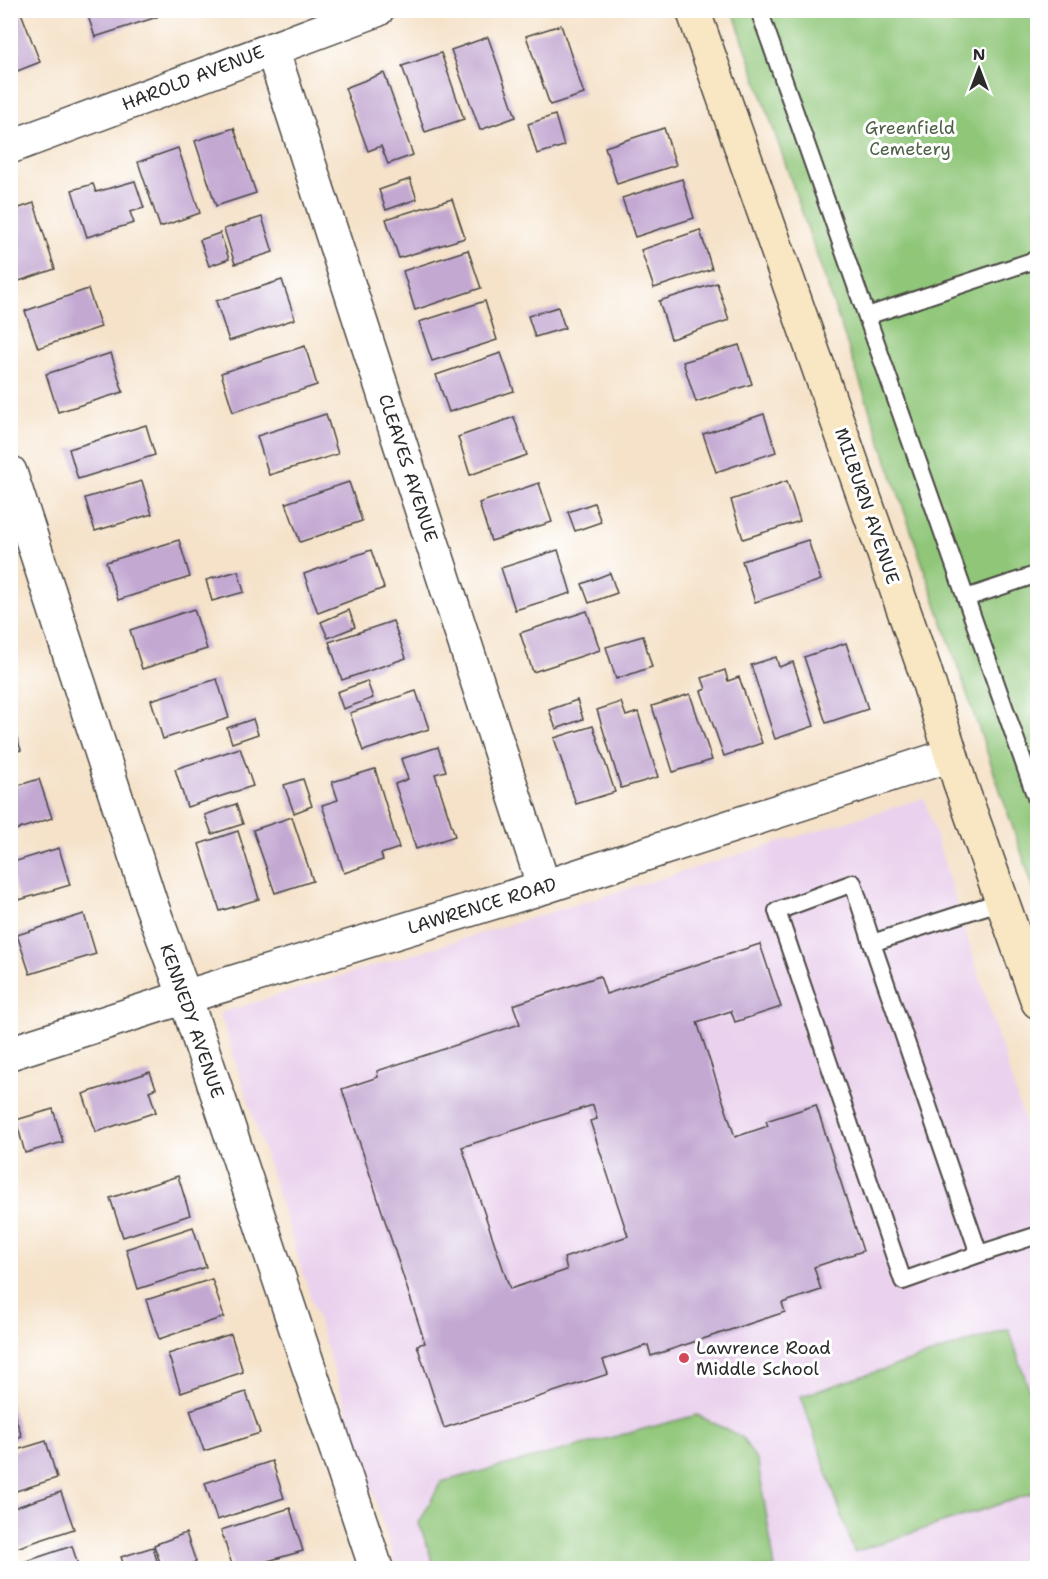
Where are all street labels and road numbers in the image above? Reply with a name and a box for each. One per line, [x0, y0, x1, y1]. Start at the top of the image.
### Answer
street label: HAROLD AVENUE [118, 40, 268, 116]
street label: CLEAVES AVENUE [373, 391, 443, 545]
street label: MILBURN AVENUE [829, 425, 905, 587]
street label: LAWRENCE ROAD [405, 872, 559, 940]
street label: KENNEDY AVENUE [154, 941, 230, 1101]

